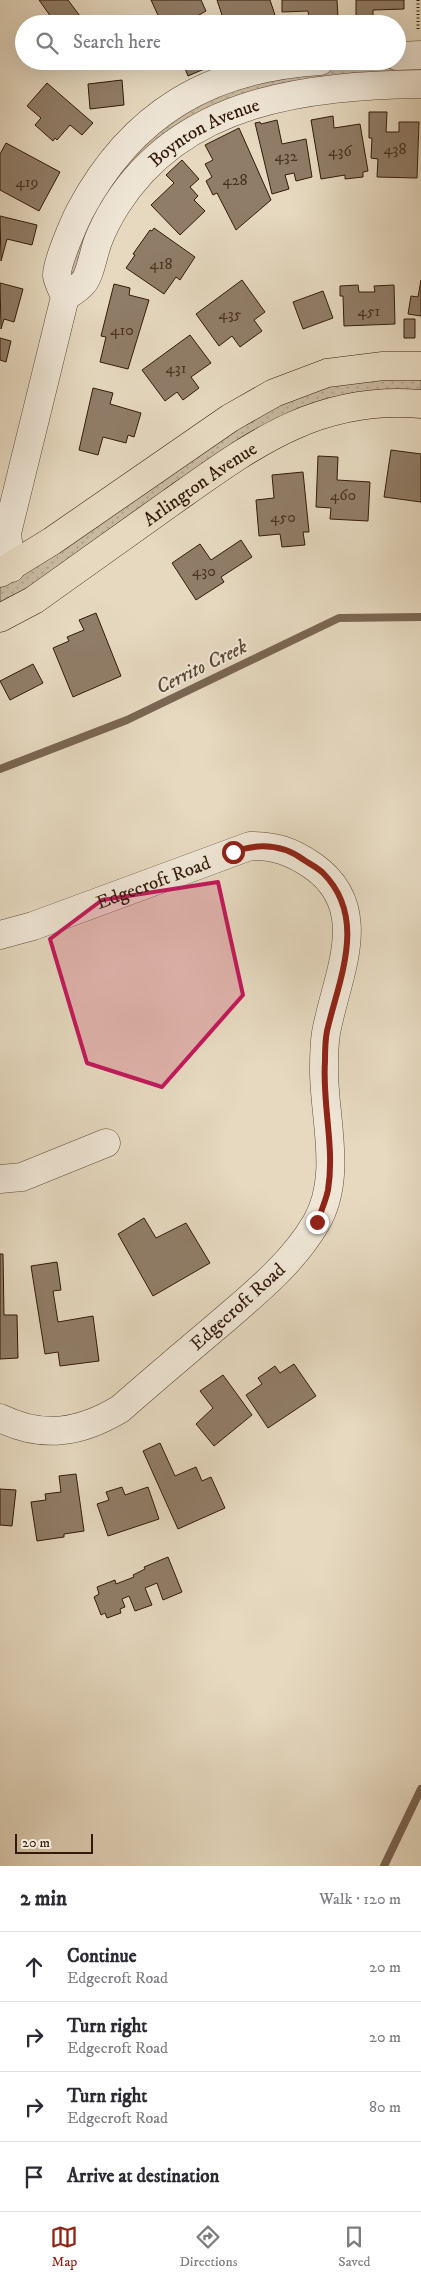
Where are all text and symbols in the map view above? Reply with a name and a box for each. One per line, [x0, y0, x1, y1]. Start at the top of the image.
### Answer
search box [15, 15, 406, 70]
icon: search [33, 29, 61, 57]
text: Search here [73, 31, 161, 54]
street label: Boynton Avenue [144, 94, 262, 172]
house number: 438 [383, 139, 407, 159]
house number: 436 [328, 141, 352, 161]
house number: 432 [274, 146, 298, 166]
house number: 428 [222, 170, 248, 190]
house number: 419 [15, 172, 39, 192]
house number: 418 [149, 254, 173, 274]
house number: 451 [358, 301, 381, 321]
house number: 435 [218, 304, 242, 324]
house number: 410 [110, 320, 134, 340]
house number: 431 [165, 358, 187, 378]
street label: Arlington Avenue [139, 437, 261, 532]
house number: 460 [330, 485, 356, 505]
house number: 450 [270, 507, 296, 527]
house number: 430 [192, 561, 216, 581]
water label: Cerrito Creek [152, 634, 252, 700]
route start [222, 841, 245, 864]
street label: Edgecroft Road [93, 851, 214, 915]
route end [306, 1211, 329, 1234]
street label: Edgecroft Road [186, 1258, 291, 1356]
scale bar [15, 1831, 92, 1854]
text: 20 m [22, 1834, 50, 1852]
text: 2 min [20, 1886, 67, 1912]
text: Walk · 120 m [319, 1889, 401, 1909]
text: Continue [67, 1945, 137, 1968]
icon: ahead [20, 1953, 48, 1981]
text: 20 m [369, 1957, 401, 1977]
text: Edgecroft Road [67, 1968, 168, 1988]
text: Turn right [67, 2015, 147, 2038]
icon: right [20, 2023, 48, 2051]
text: 20 m [369, 2027, 401, 2047]
text: Edgecroft Road [67, 2038, 168, 2058]
text: Turn right [67, 2085, 147, 2108]
icon: right [20, 2093, 48, 2121]
text: 80 m [369, 2097, 401, 2117]
text: Edgecroft Road [67, 2108, 168, 2128]
icon: arrive [20, 2163, 48, 2191]
text: Arrive at destination [67, 2165, 219, 2188]
tab: Map [50, 2223, 78, 2271]
tab: Directions [179, 2223, 237, 2271]
tab: Saved [338, 2223, 371, 2271]

